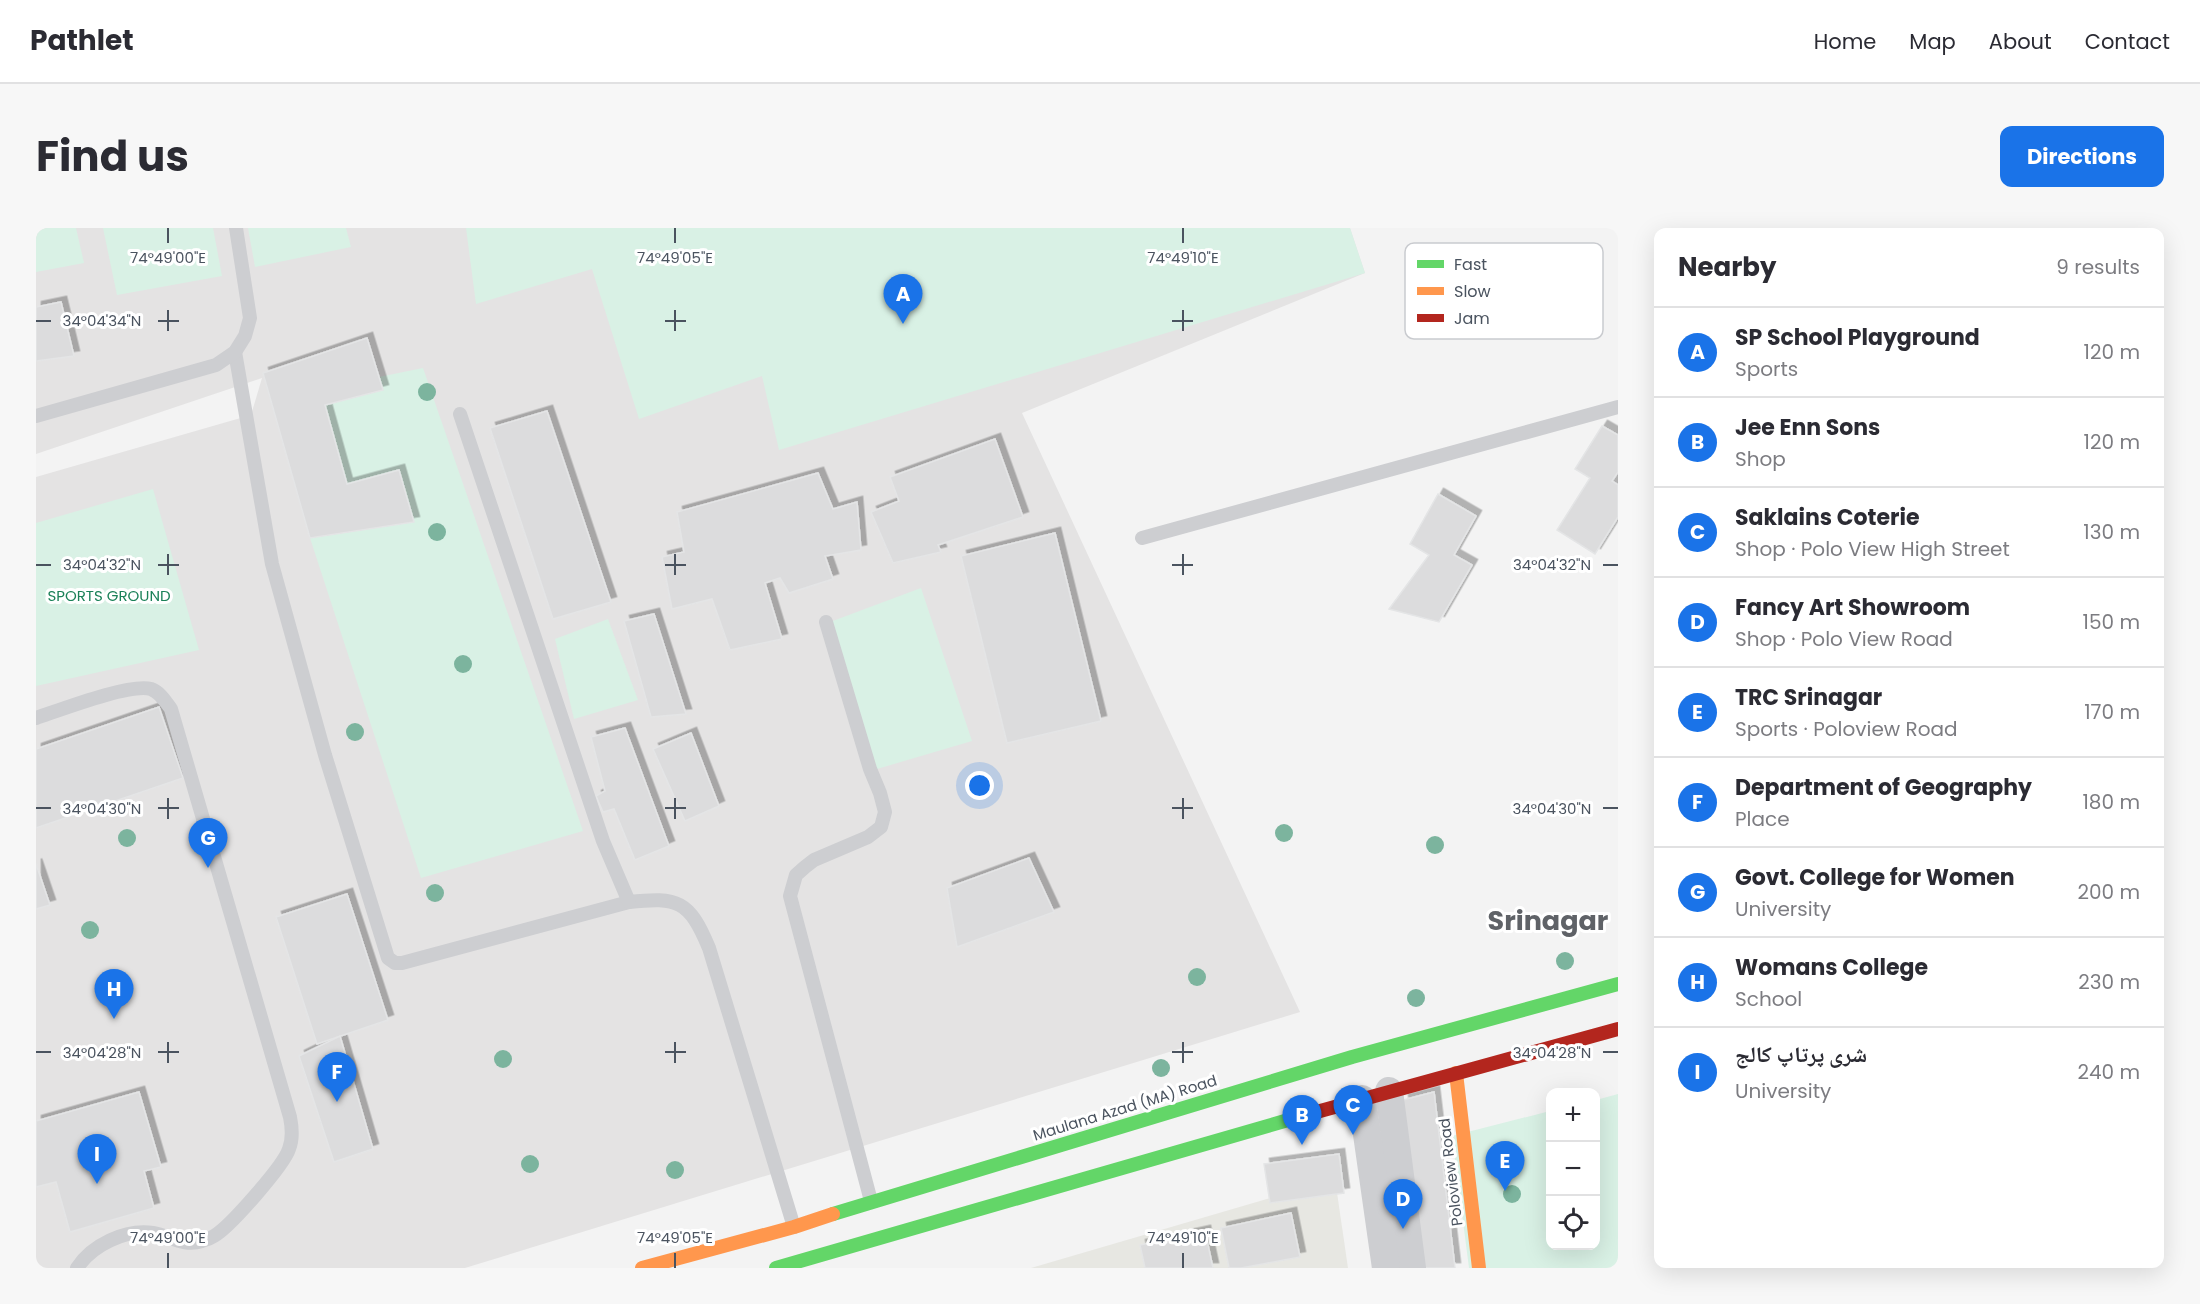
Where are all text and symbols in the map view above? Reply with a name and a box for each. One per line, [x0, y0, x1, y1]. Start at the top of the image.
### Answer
text: Pathlet [30, 21, 134, 60]
text: Home [1814, 27, 1876, 56]
text: Map [1909, 27, 1956, 56]
text: About [1989, 27, 2052, 56]
text: Contact [2085, 27, 2170, 56]
button: Directions [2000, 126, 2164, 187]
text: Find us [36, 127, 189, 186]
legend [1405, 243, 1603, 339]
text: 74°49'00"E [130, 247, 206, 268]
text: 74°49'05"E [637, 247, 713, 268]
text: 74°49'10"E [1147, 247, 1219, 268]
text: Nearby [1678, 249, 1776, 285]
text: Fast [1454, 253, 1487, 276]
text: 9 results [2056, 253, 2140, 281]
pin: A [884, 274, 922, 324]
text: Slow [1454, 280, 1491, 303]
text: Jam [1454, 307, 1490, 330]
text: 34°04'34"N [63, 310, 141, 331]
text: SP School Playground [1735, 322, 1980, 353]
text: A [1690, 338, 1705, 366]
text: 120 m [2084, 338, 2140, 366]
text: Sports [1735, 355, 1798, 383]
text: Jee Enn Sons [1735, 412, 1880, 443]
text: B [1691, 428, 1704, 456]
text: 120 m [2084, 428, 2140, 456]
text: Shop [1735, 445, 1786, 473]
text: Saklains Coterie [1735, 502, 1919, 533]
text: C [1690, 518, 1705, 546]
text: 130 m [2083, 518, 2140, 546]
text: Shop · Polo View High Street [1735, 535, 2010, 563]
text: 34°04'32"N [63, 554, 141, 575]
text: 34°04'32"N [1513, 554, 1591, 575]
park label: SPORTS GROUND [47, 585, 171, 606]
text: Fancy Art Showroom [1735, 592, 1970, 623]
text: D [1690, 608, 1705, 636]
text: 150 m [2083, 608, 2140, 636]
text: Shop · Polo View Road [1735, 625, 1953, 653]
text: TRC Srinagar [1735, 682, 1882, 713]
text: E [1692, 698, 1703, 726]
text: 170 m [2084, 698, 2140, 726]
text: Sports · Poloview Road [1735, 715, 1958, 743]
your location [965, 771, 994, 800]
text: Department of Geography [1735, 772, 2032, 803]
text: F [1692, 788, 1703, 816]
text: 180 m [2082, 788, 2140, 816]
text: 34°04'30"N [63, 798, 141, 819]
text: 34°04'30"N [1513, 798, 1591, 819]
text: Place [1735, 805, 1790, 833]
pin: G [188, 818, 228, 868]
text: Govt. College for Women [1735, 862, 2015, 893]
text: G [1690, 878, 1705, 906]
text: 200 m [2077, 878, 2140, 906]
text: University [1735, 895, 1831, 923]
district label: Srinagar [1488, 902, 1609, 939]
text: Womans College [1735, 952, 1928, 983]
text: H [1690, 968, 1705, 996]
text: 230 m [2078, 968, 2140, 996]
pin: H [94, 970, 134, 1019]
text: School [1735, 985, 1802, 1013]
text: شری پرتاپ کالج [1735, 1039, 1867, 1070]
text: 34°04'28"N [63, 1042, 141, 1063]
text: 34°04'28"N [1513, 1042, 1591, 1063]
pin: F [318, 1052, 356, 1102]
text: I [1695, 1058, 1700, 1086]
text: 240 m [2077, 1058, 2140, 1086]
street label: Maulana Azad (MA) Road [1030, 1070, 1219, 1146]
text: University [1735, 1077, 1831, 1105]
pin: C [1334, 1086, 1372, 1135]
map controls [1546, 1088, 1600, 1250]
button: + [1546, 1088, 1600, 1142]
pin: B [1282, 1096, 1322, 1145]
street label: Poloview Road [1433, 1117, 1468, 1227]
pin: I [78, 1134, 116, 1184]
pin: E [1486, 1142, 1524, 1191]
button: − [1546, 1142, 1600, 1196]
pin: D [1384, 1180, 1422, 1229]
button: locate [1546, 1196, 1600, 1250]
text: 74°49'00"E [130, 1227, 206, 1248]
text: 74°49'05"E [637, 1227, 713, 1248]
text: 74°49'10"E [1147, 1227, 1219, 1248]

